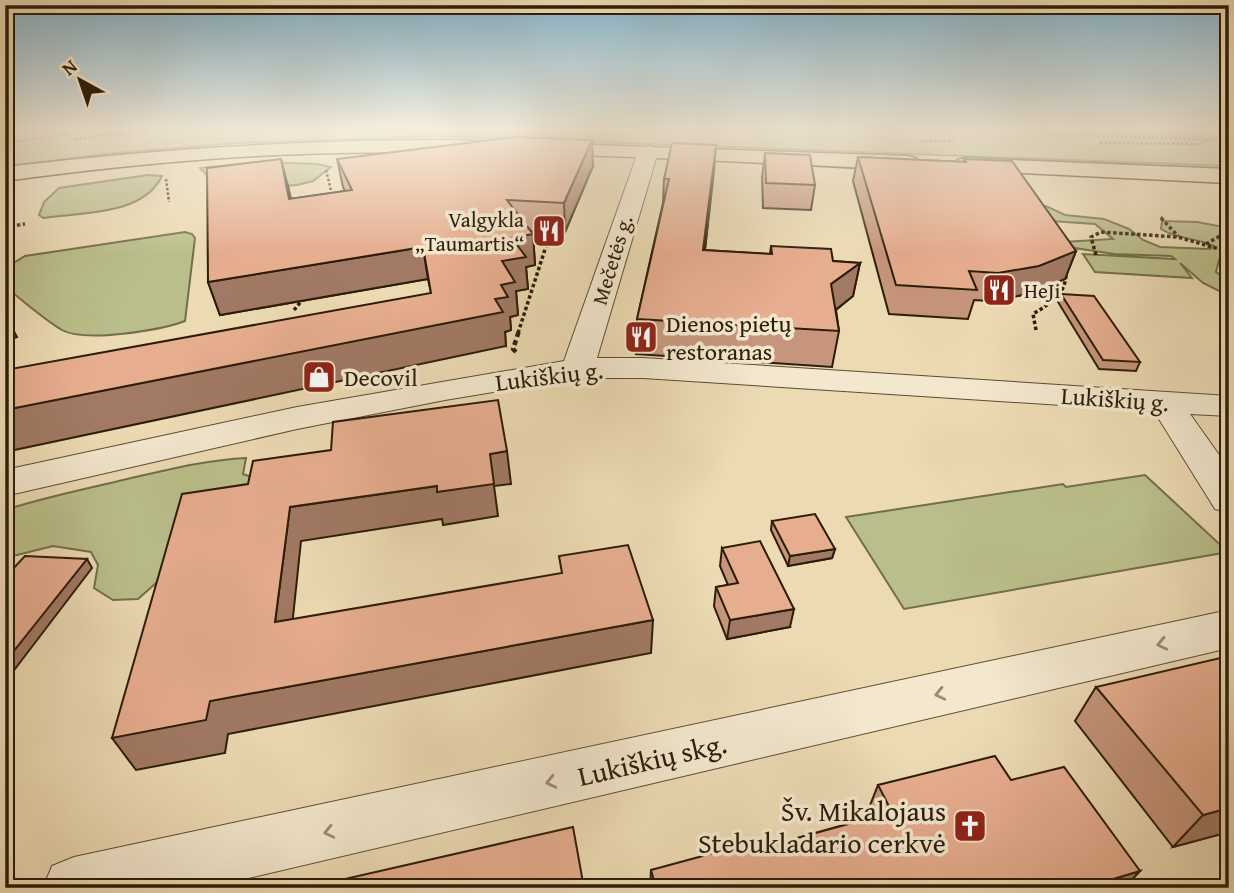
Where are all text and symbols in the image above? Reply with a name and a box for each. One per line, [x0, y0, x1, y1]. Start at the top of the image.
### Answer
north arrow [46, 46, 116, 116]
text: N [55, 52, 83, 82]
place label: Valgykla „Taumartis“ [415, 204, 524, 259]
street label: Mečetės g. [584, 211, 640, 309]
restaurant icon: Valgykla „Taumartis“ [530, 212, 568, 250]
restaurant icon: HeJi [980, 271, 1018, 309]
place label: HeJi [1024, 275, 1060, 306]
place label: Dienos pietų restoranas [666, 306, 792, 369]
restaurant icon: Dienos pietų restoranas [622, 318, 660, 356]
street label: Lukiškių g. [493, 352, 605, 400]
shop icon: Decovil [300, 358, 338, 396]
place label: Decovil [344, 360, 418, 395]
street label: Lukiškių g. [1060, 378, 1170, 420]
one-way arrow [1156, 635, 1168, 650]
one-way arrow [934, 686, 946, 700]
street label: Lukiškių skg. [574, 722, 730, 796]
one-way arrow [545, 774, 557, 788]
place label: Šv. Mikalojaus Stebukladario cerkvė [698, 790, 946, 863]
church icon: Šv. Mikalojaus Stebukladario cerkvė [951, 807, 989, 845]
one-way arrow [323, 824, 335, 839]

